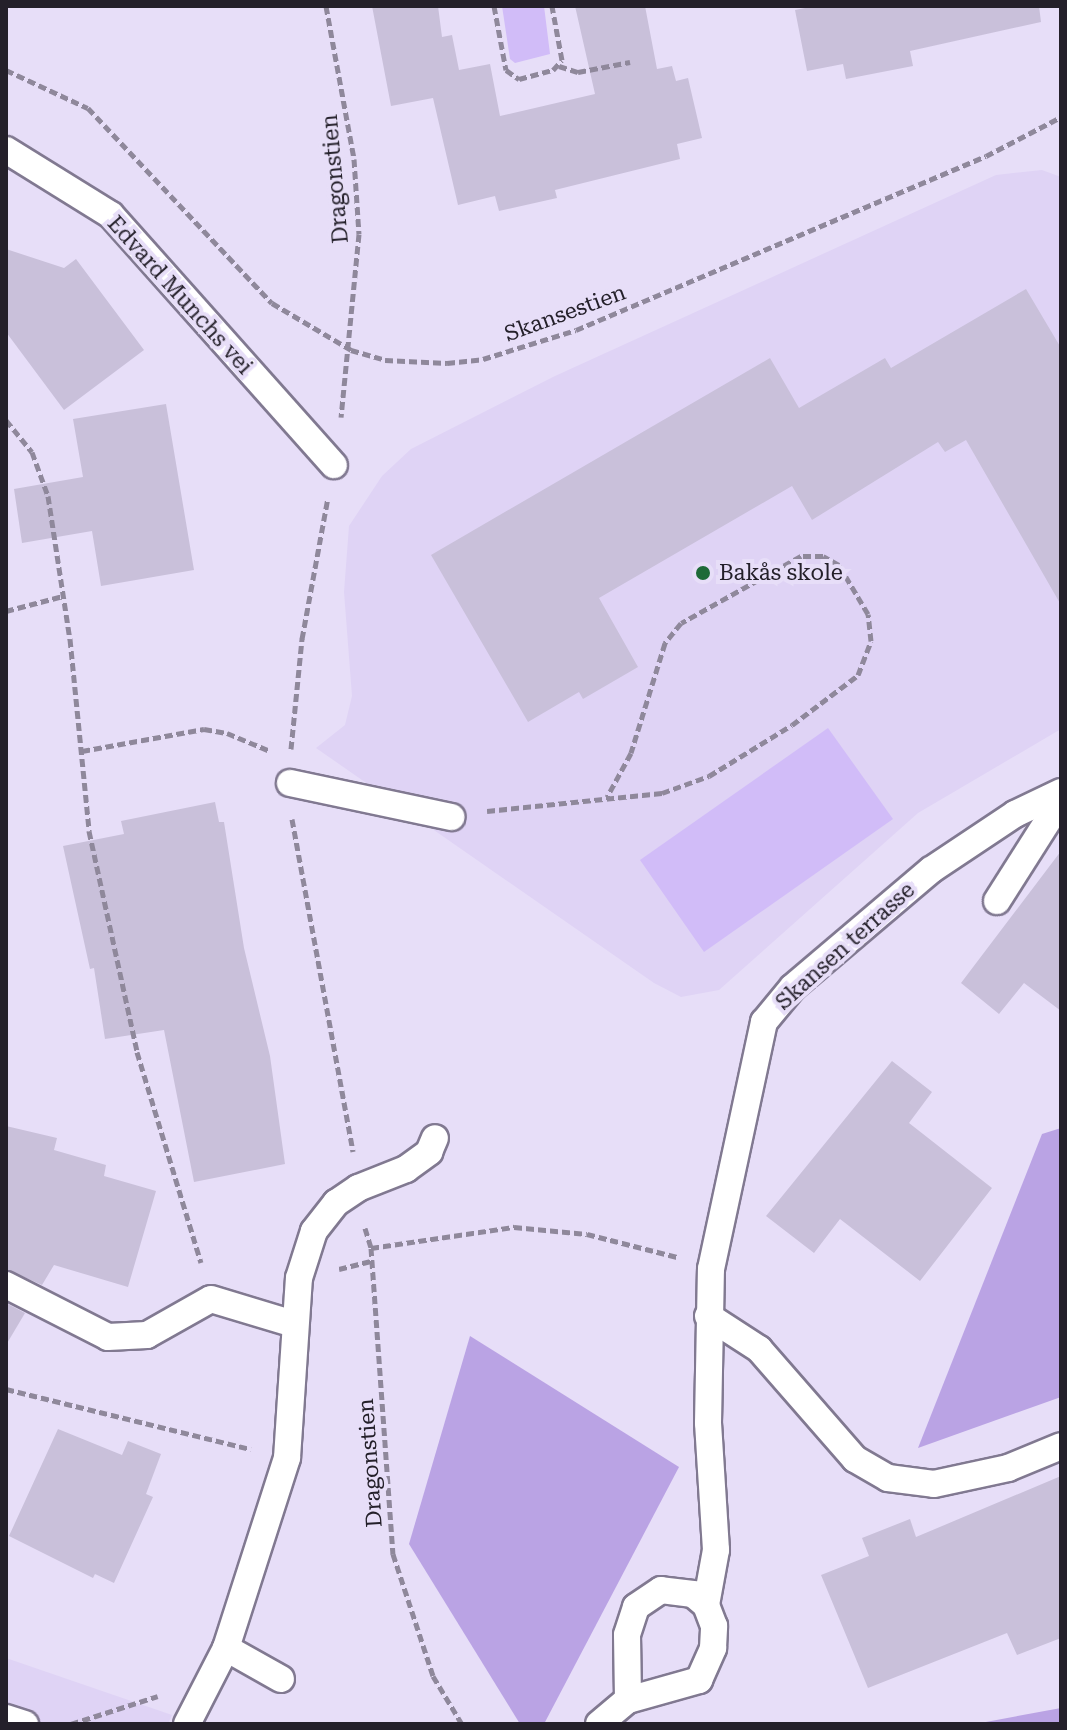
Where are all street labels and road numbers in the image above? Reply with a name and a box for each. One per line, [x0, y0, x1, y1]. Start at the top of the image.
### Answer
street label: Dragonstien [316, 113, 354, 245]
street label: Edvard Munchs vei [102, 210, 258, 380]
street label: Skansestien [501, 279, 629, 347]
street label: Skansen terrasse [770, 877, 920, 1015]
street label: Dragonstien [352, 1398, 388, 1528]

